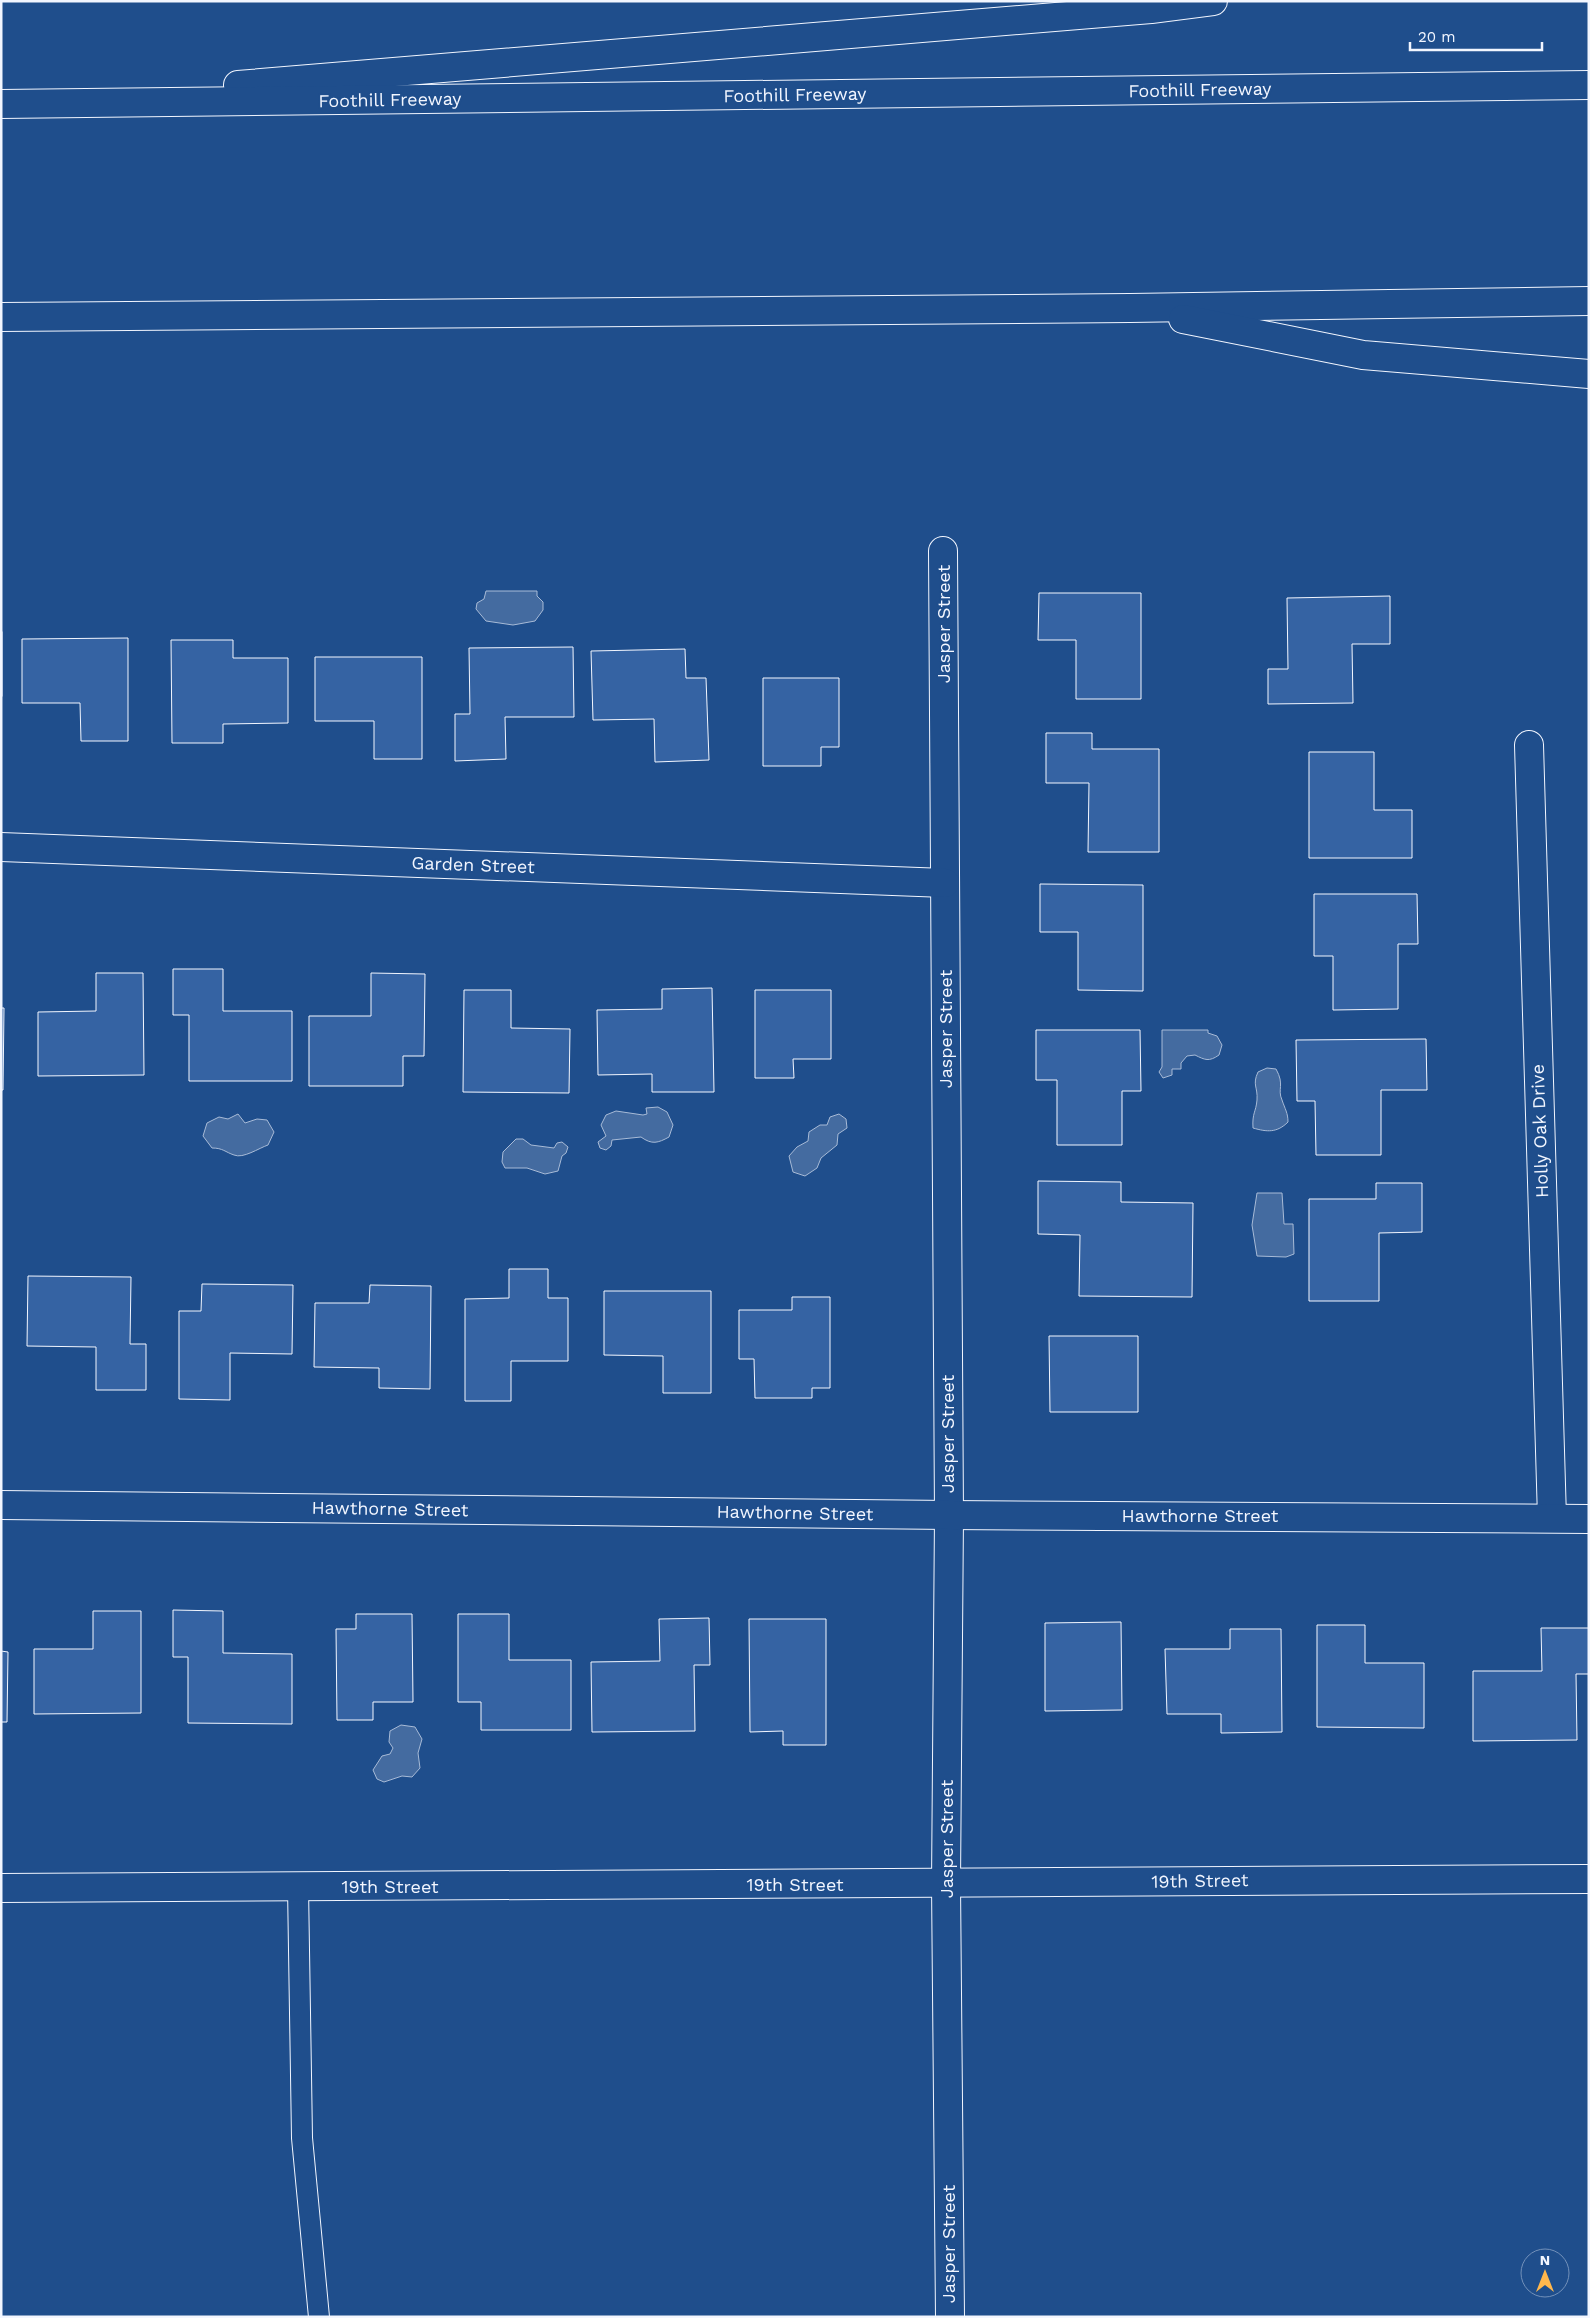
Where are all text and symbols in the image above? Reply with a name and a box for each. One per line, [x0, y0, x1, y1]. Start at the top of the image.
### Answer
scale bar [1410, 20, 1542, 52]
text: 20 m [1418, 28, 1456, 46]
street label: Foothill Freeway [1128, 78, 1272, 101]
street label: Foothill Freeway [723, 83, 867, 106]
street label: Foothill Freeway [318, 88, 462, 111]
street label: Jasper Street [933, 564, 954, 683]
street label: Garden Street [411, 852, 536, 877]
street label: Jasper Street [935, 969, 956, 1088]
street label: Holly Oak Drive [1527, 1064, 1552, 1198]
street label: Jasper Street [937, 1374, 958, 1493]
street label: Hawthorne Street [311, 1497, 469, 1520]
street label: Hawthorne Street [716, 1501, 874, 1524]
street label: Hawthorne Street [1122, 1505, 1279, 1526]
street label: Jasper Street [936, 1779, 957, 1898]
street label: 19th Street [1151, 1869, 1249, 1892]
street label: 19th Street [746, 1874, 844, 1895]
street label: 19th Street [341, 1876, 439, 1897]
street label: Jasper Street [938, 2184, 959, 2303]
north arrow [1520, 2248, 1570, 2298]
text: N [1540, 2252, 1550, 2268]

